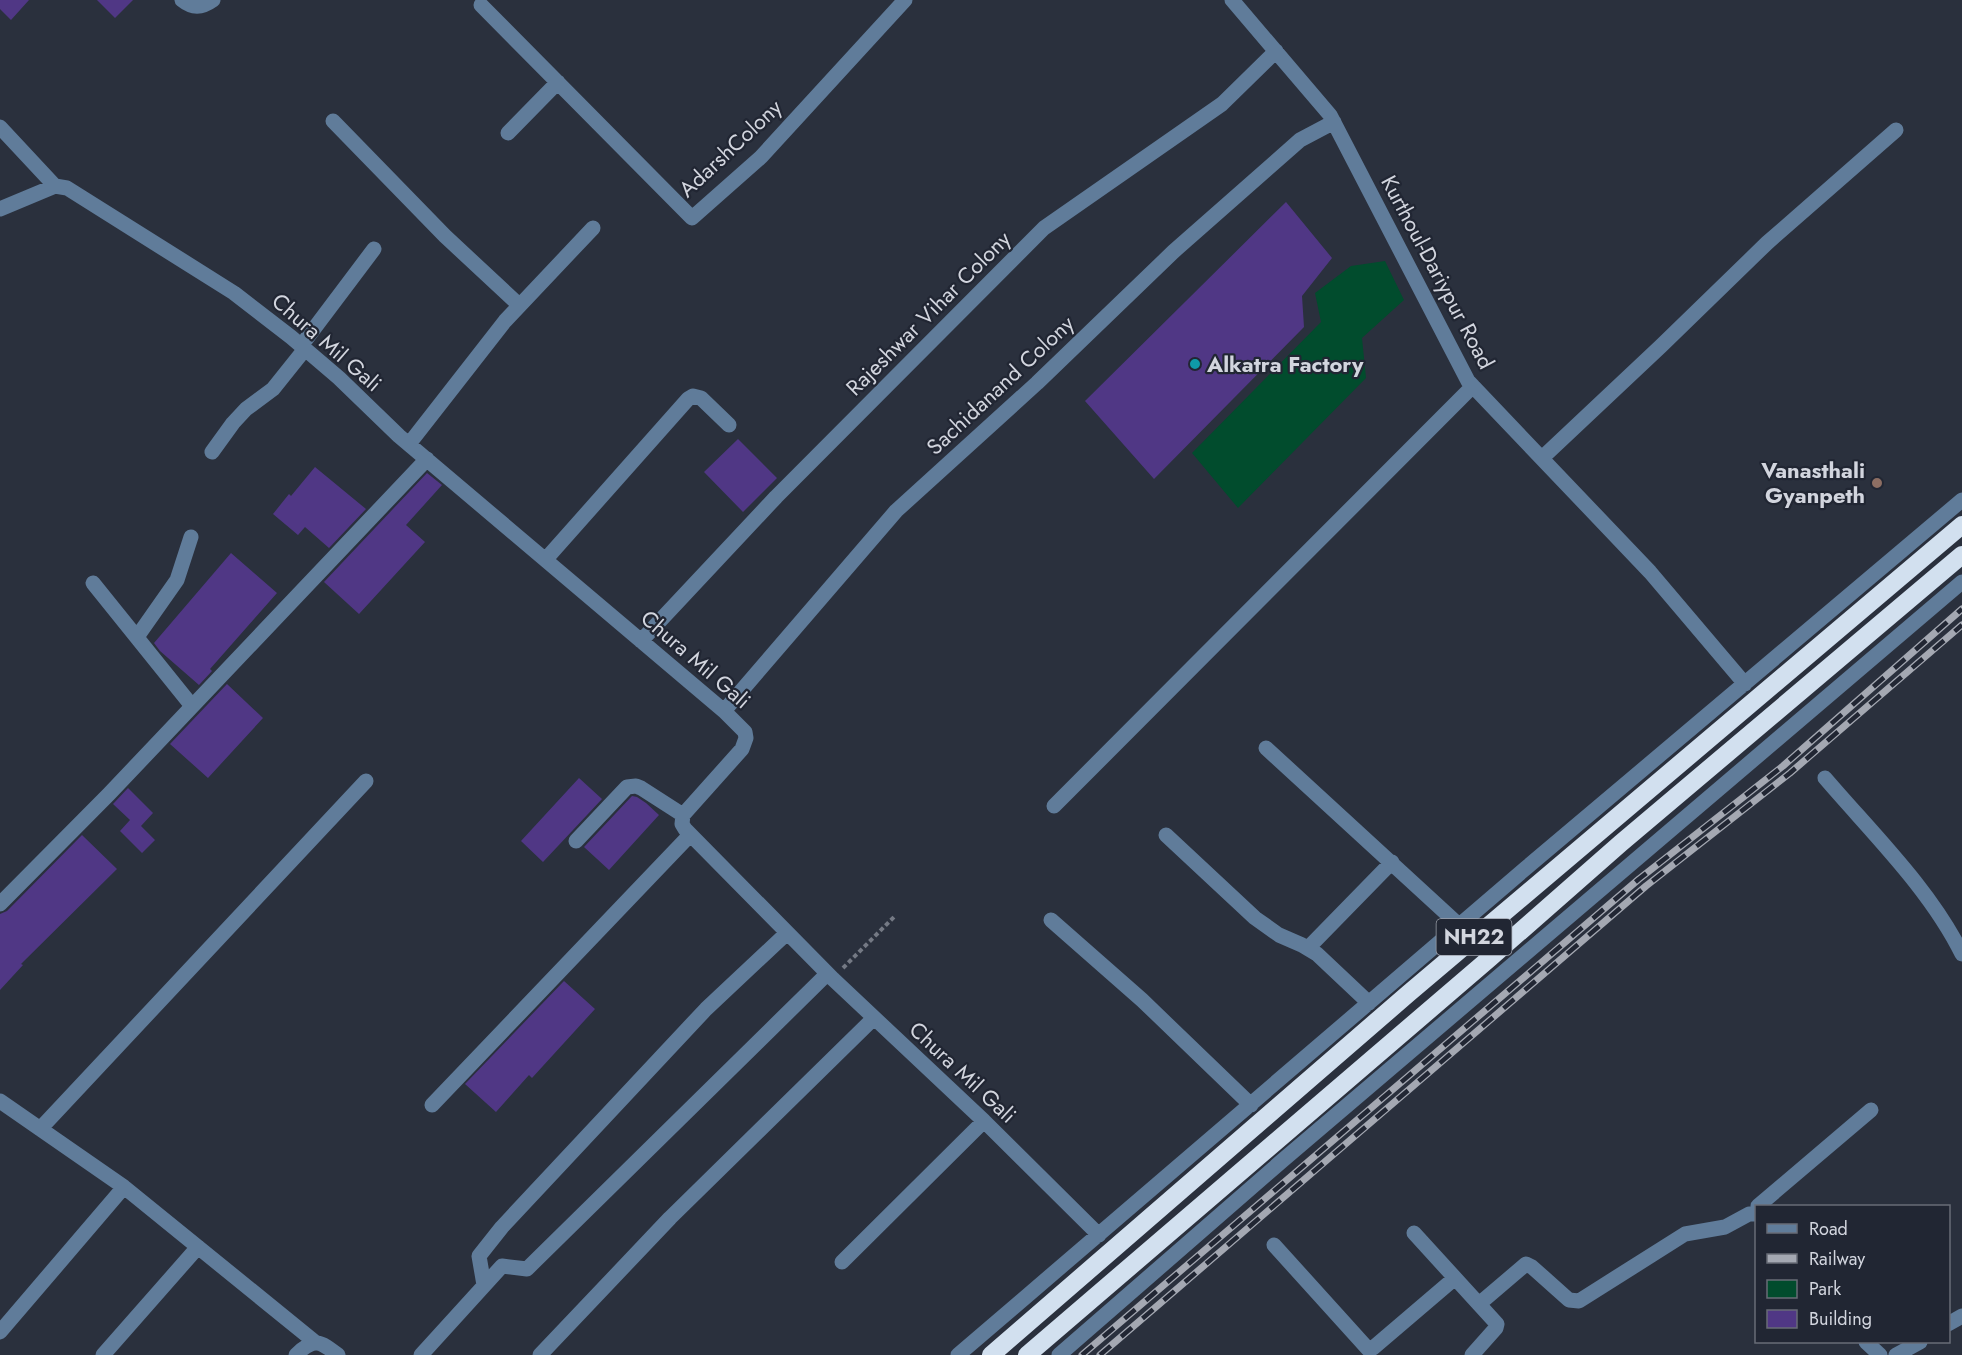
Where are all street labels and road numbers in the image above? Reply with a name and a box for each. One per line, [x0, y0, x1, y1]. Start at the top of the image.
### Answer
street label: AdarshColony [671, 91, 789, 204]
street label: Kurthoul-Dariypur Road [1373, 170, 1503, 374]
street label: Rajeshwar Vihar Colony [838, 223, 1018, 403]
street label: Chura Mil Gali [265, 285, 389, 399]
street label: Sachidanand Colony [919, 308, 1081, 462]
street label: Chura Mil Gali [634, 602, 758, 716]
road number: NH22 [1436, 919, 1512, 955]
street label: Chura Mil Gali [902, 1014, 1024, 1130]

